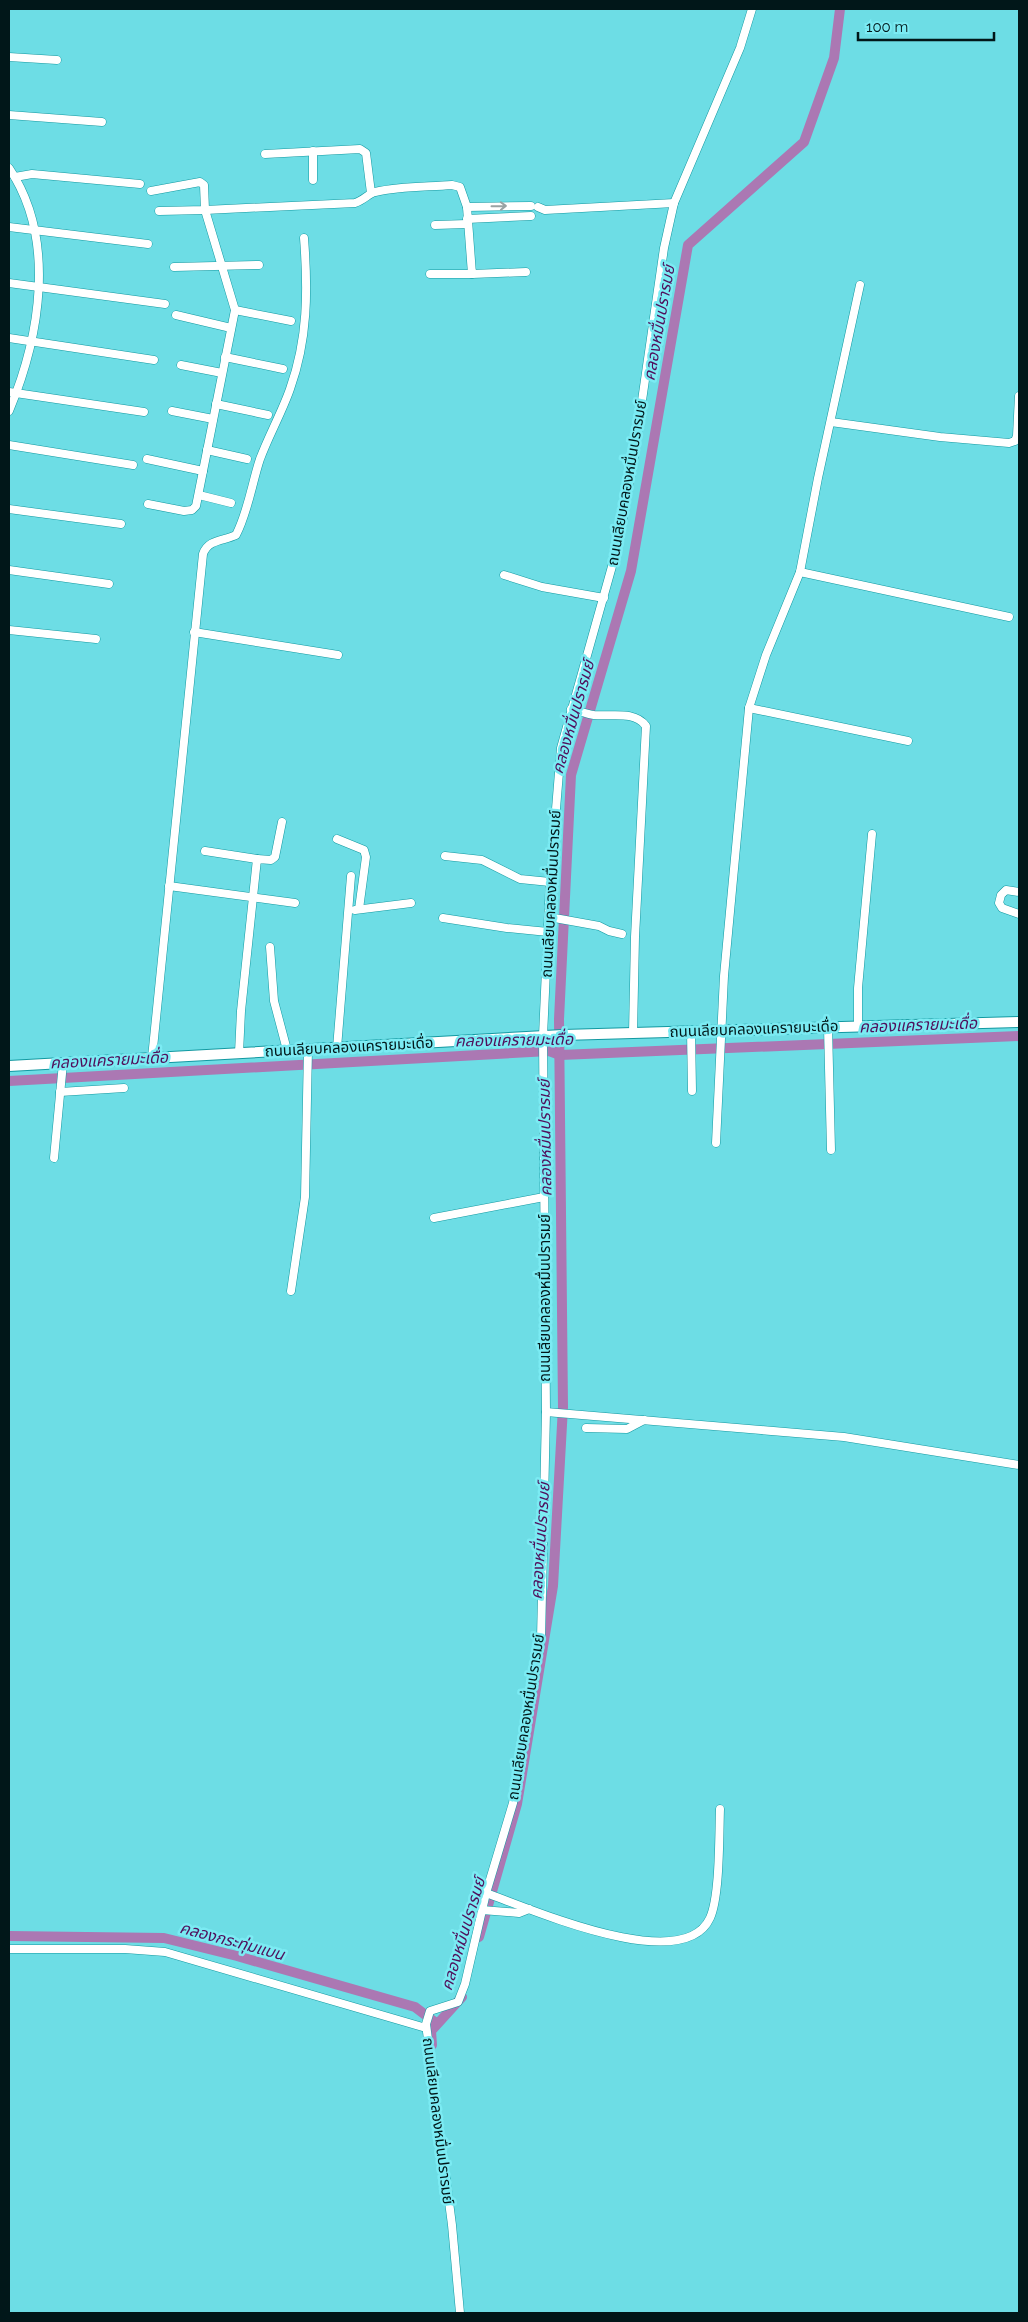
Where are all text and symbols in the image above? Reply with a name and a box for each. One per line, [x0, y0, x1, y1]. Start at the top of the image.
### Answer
scale bar [858, 10, 994, 42]
text: 100 m [866, 18, 908, 36]
one-way arrow [491, 202, 507, 211]
water label: คลองหมื่นปรารมย์ [638, 260, 679, 382]
street label: ถนนเลียบคลองหมื่นปรารมย์ [602, 398, 650, 567]
water label: คลองหมื่นปรารมย์ [546, 655, 599, 776]
street label: ถนนเลียบคลองหมื่นปรารมย์ [536, 810, 564, 978]
water label: คลองแครายมะเดื่อ [859, 1011, 978, 1037]
street label: ถนนเลียบคลองแครายมะเดื่อ [669, 1015, 839, 1041]
water label: คลองแครายมะเดื่อ [455, 1027, 574, 1051]
street label: ถนนเลียบคลองแครายมะเดื่อ [264, 1032, 434, 1060]
water label: คลองแครายมะเดื่อ [49, 1045, 169, 1073]
water label: คลองหมื่นปรารมย์ [532, 1076, 556, 1197]
street label: ถนนเลียบคลองหมื่นปรารมย์ [534, 1214, 554, 1382]
water label: คลองหมื่นปรารมย์ [524, 1479, 554, 1600]
street label: ถนนเลียบคลองหมื่นปรารมย์ [502, 1632, 548, 1801]
water label: คลองหมื่นปรารมย์ [435, 1872, 490, 1993]
water label: คลองกระทุ่มแบน [177, 1918, 288, 1965]
street label: ถนนเลียบคลองหมื่นปรารมย์ [419, 2036, 459, 2205]

